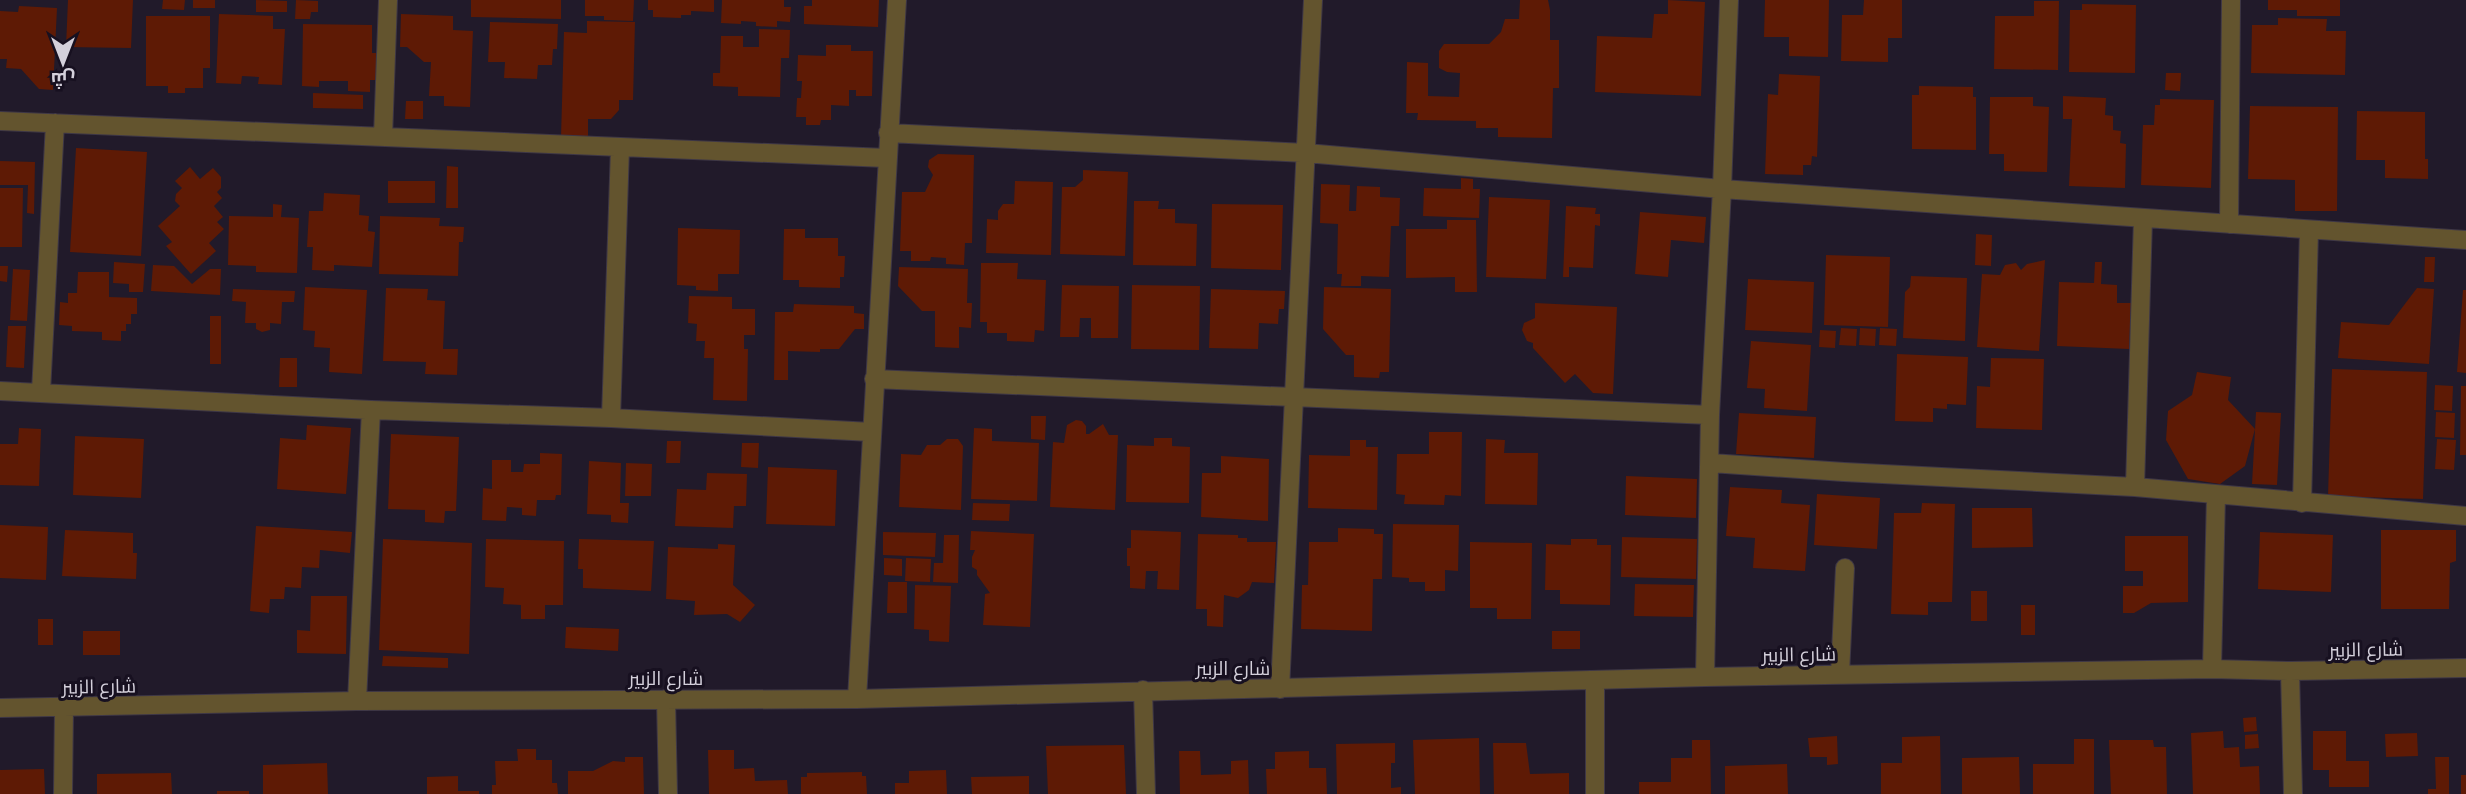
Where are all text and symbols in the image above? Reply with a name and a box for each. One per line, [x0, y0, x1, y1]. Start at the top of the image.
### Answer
north arrow [28, 28, 98, 98]
text: ش [51, 66, 75, 93]
street label: شارع الزبير [2328, 635, 2403, 664]
street label: شارع الزبير [1761, 640, 1836, 669]
street label: شارع الزبير [1195, 655, 1270, 682]
street label: شارع الزبير [628, 665, 703, 692]
street label: شارع الزبير [61, 672, 136, 701]

